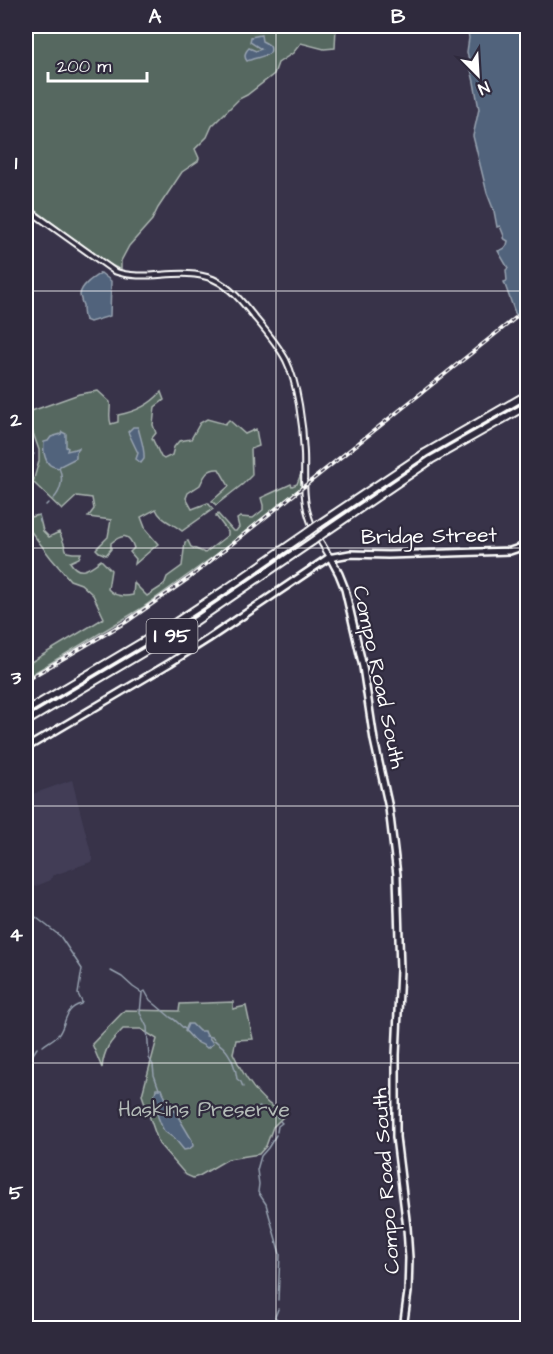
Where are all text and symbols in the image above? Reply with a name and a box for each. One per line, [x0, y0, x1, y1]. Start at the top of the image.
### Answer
text: A [149, 3, 162, 31]
text: B [391, 3, 406, 31]
scale bar [48, 45, 147, 83]
north arrow [448, 45, 508, 105]
text: 200 m [57, 54, 111, 79]
text: N [475, 76, 493, 100]
text: 1 [15, 149, 18, 177]
text: 2 [9, 406, 22, 434]
street label: Bridge Street [361, 520, 498, 554]
street label: Compo Road South [344, 583, 413, 772]
road number: I 95 [146, 619, 198, 653]
text: 3 [10, 664, 22, 692]
text: 4 [9, 921, 23, 949]
street label: Compo Road South [365, 1086, 408, 1275]
park label: Haskins Preserve [118, 1095, 290, 1124]
text: 5 [9, 1179, 24, 1207]

